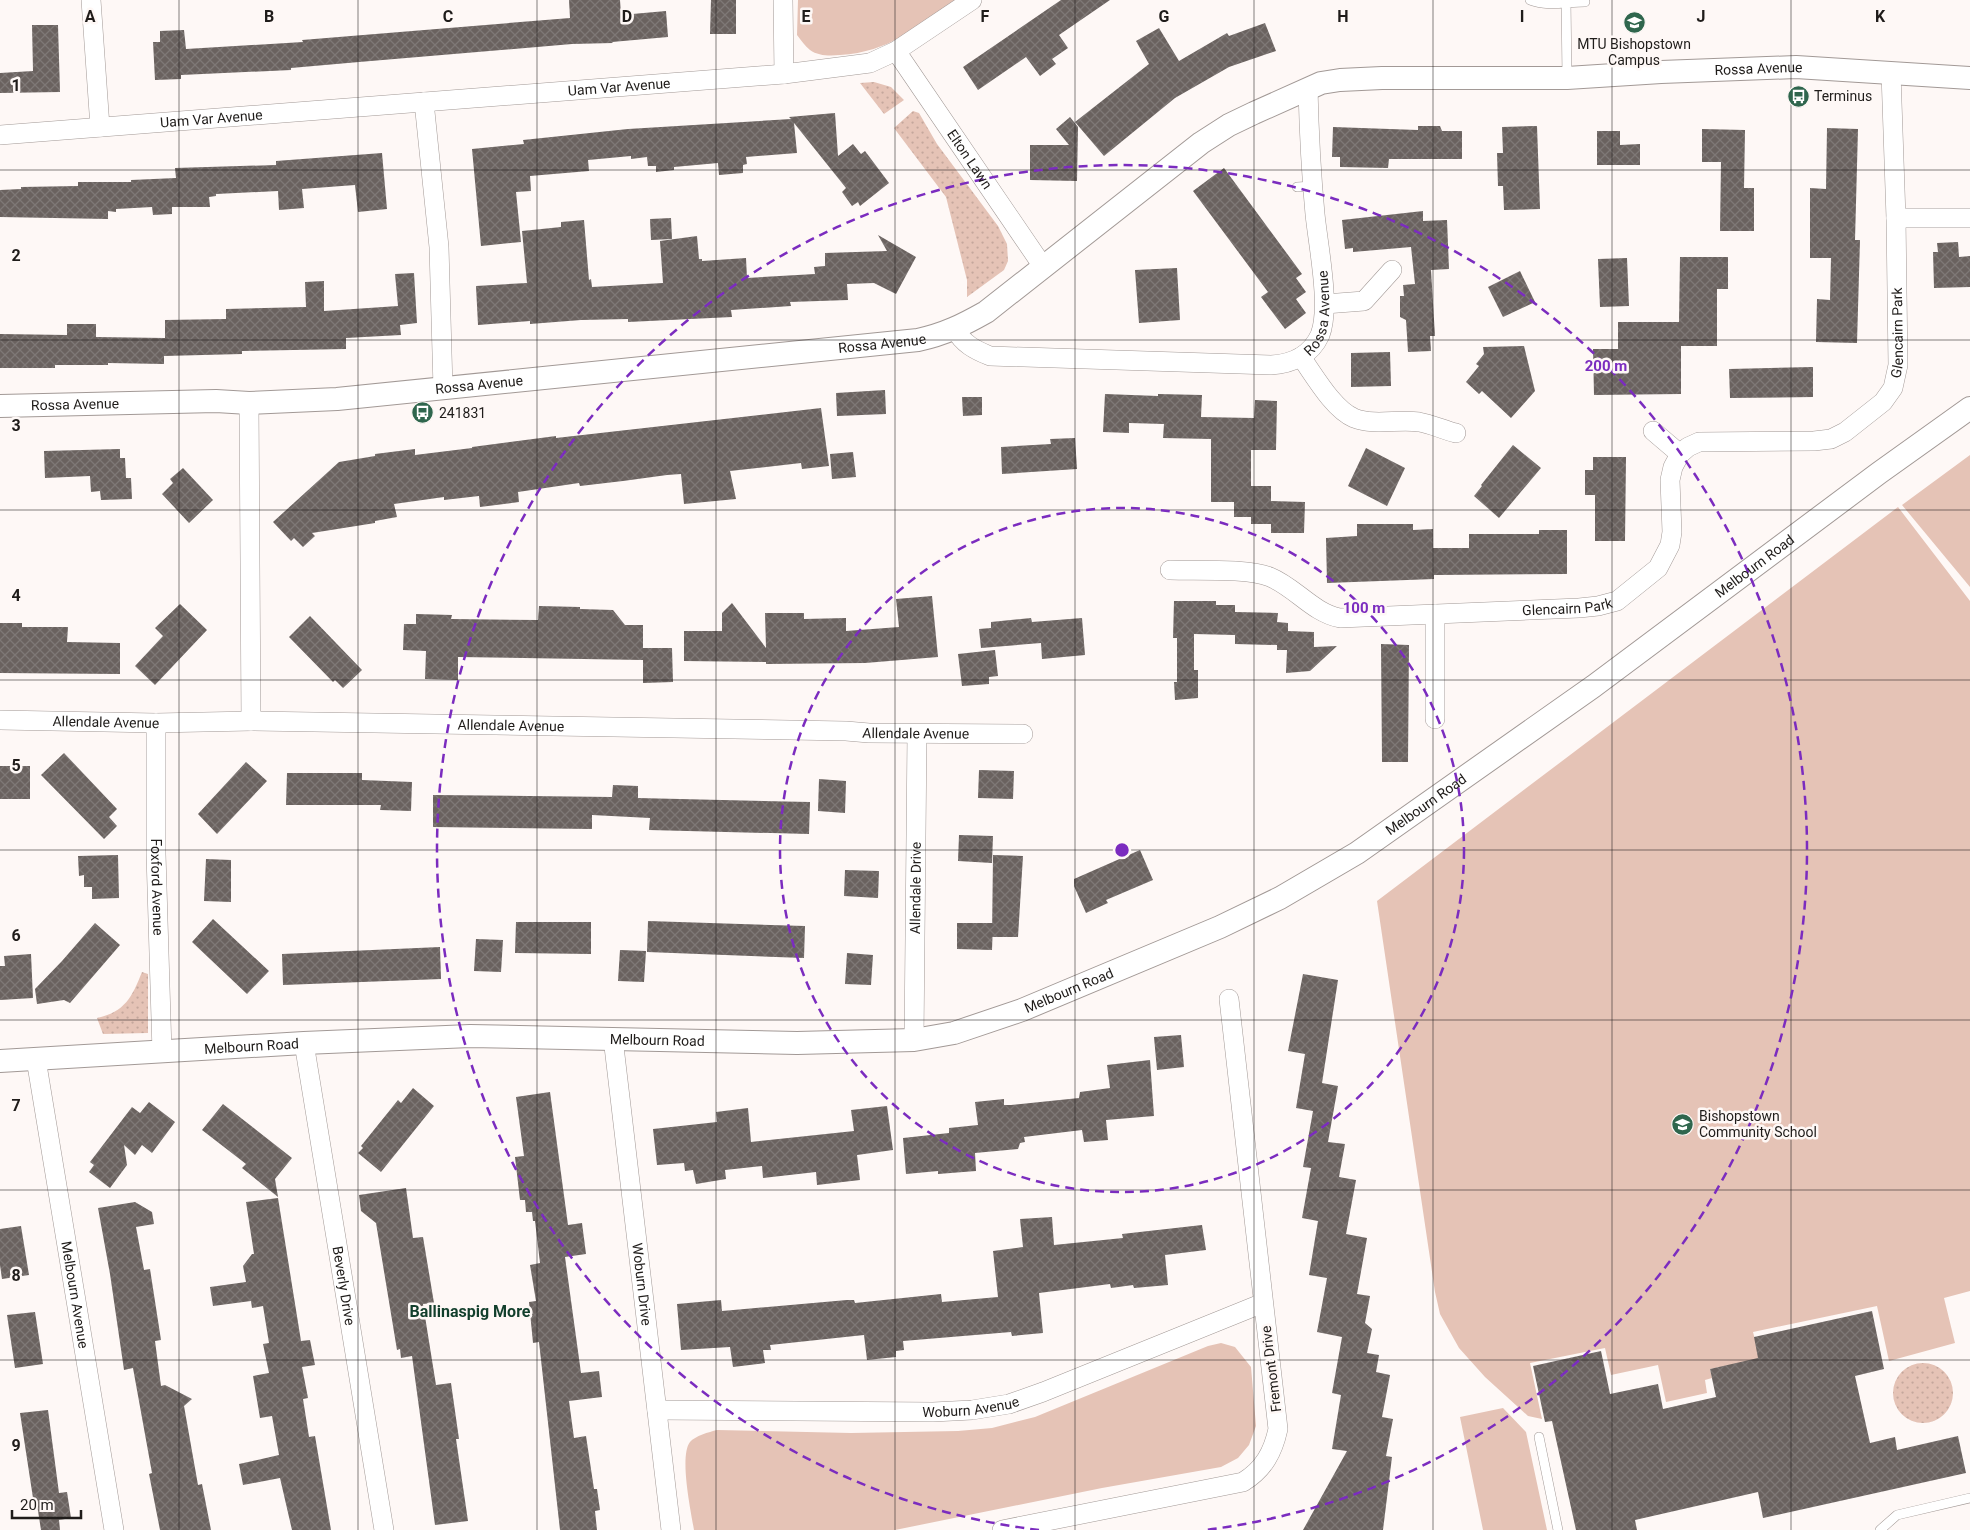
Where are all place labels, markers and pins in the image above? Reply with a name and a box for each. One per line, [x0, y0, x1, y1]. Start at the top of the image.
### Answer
school or university icon: MTU Bishopstown Campus [1622, 10, 1646, 34]
place label: MTU Bishopstown Campus [1577, 36, 1691, 68]
bus stop icon: Terminus [1786, 84, 1810, 108]
place label: Terminus [1814, 88, 1872, 104]
bus stop icon: 241831 [411, 401, 435, 425]
place label: 241831 [439, 405, 486, 421]
centre of rings [1113, 841, 1131, 859]
place label: Bishopstown Community School [1699, 1108, 1817, 1140]
school or university icon: Bishopstown Community School [1671, 1112, 1695, 1136]

